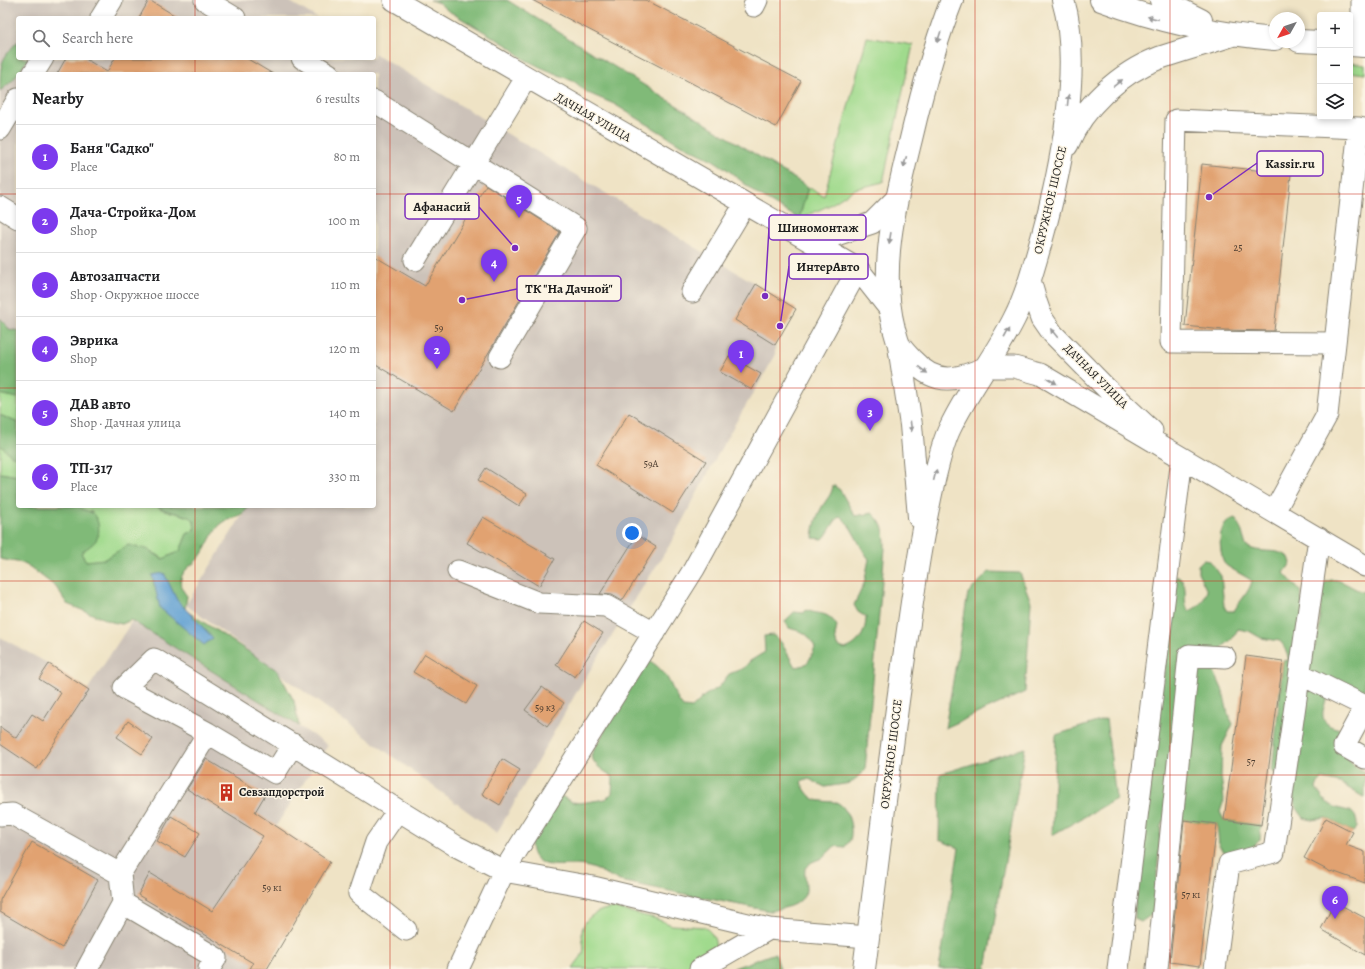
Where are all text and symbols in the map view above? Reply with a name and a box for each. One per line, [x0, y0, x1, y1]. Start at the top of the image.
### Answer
north arrow [1269, 12, 1305, 48]
map controls [1317, 12, 1353, 120]
button: + [1317, 12, 1353, 48]
one-way arrow [1147, 14, 1160, 20]
search box [16, 16, 376, 60]
icon: search [30, 27, 52, 49]
text: Search here [62, 28, 133, 48]
one-way arrow [936, 31, 942, 43]
button: − [1317, 48, 1353, 84]
one-way arrow [1112, 78, 1123, 87]
button: layers [1317, 84, 1353, 120]
text: Nearby [32, 87, 83, 110]
street label: ДАЧНАЯ УЛИЦА [552, 89, 635, 146]
text: 6 results [316, 90, 360, 107]
one-way arrow [1065, 94, 1071, 106]
text: Баня "Садко" [70, 138, 154, 158]
street label: ОКРУЖНОЕ ШОССЕ [1030, 144, 1070, 256]
text: 1 [43, 148, 47, 165]
text: 80 m [333, 148, 360, 165]
callout: Kassir.ru [1257, 151, 1323, 176]
text: Kassir.ru [1265, 155, 1316, 172]
one-way arrow [902, 156, 908, 168]
text: Place [70, 158, 98, 175]
pin: 5 [506, 185, 532, 218]
callout: Афанасий [405, 194, 479, 219]
text: Афанасий [412, 198, 471, 215]
text: Дача-Стройка-Дом [70, 202, 196, 222]
text: 2 [42, 212, 48, 229]
text: 100 m [328, 212, 360, 229]
callout: Шиномонтаж [769, 215, 866, 240]
text: Шиномонтаж [777, 219, 859, 236]
text: Shop [70, 222, 97, 239]
one-way arrow [887, 232, 893, 244]
house number: 25 [1233, 241, 1243, 254]
pin: 4 [481, 249, 507, 282]
callout: ИнтерАвто [789, 254, 868, 279]
text: ИнтерАвто [797, 258, 860, 275]
text: Автозапчасти [70, 266, 160, 286]
text: 3 [42, 276, 48, 293]
text: 110 m [331, 276, 360, 293]
callout: ТК "На Дачной" [517, 276, 621, 301]
text: ТК "На Дачной" [525, 280, 613, 297]
text: Shop · Окружное шоссе [70, 286, 199, 303]
house number: 59 [435, 321, 444, 334]
one-way arrow [1003, 327, 1010, 338]
one-way arrow [1049, 328, 1058, 339]
text: Эврика [70, 330, 118, 350]
pin: 2 [424, 336, 450, 369]
text: 4 [42, 340, 48, 357]
text: 120 m [329, 340, 360, 357]
pin: 1 [728, 340, 754, 373]
street label: ДАЧНАЯ УЛИЦА [1060, 340, 1133, 413]
text: Shop [70, 350, 97, 367]
one-way arrow [918, 366, 928, 374]
one-way arrow [1046, 377, 1058, 384]
text: ДАВ авто [70, 394, 131, 414]
pin: 3 [857, 398, 883, 431]
text: 5 [42, 404, 48, 421]
text: 140 m [329, 404, 360, 421]
text: Shop · Дачная улица [70, 414, 181, 431]
one-way arrow [908, 420, 915, 432]
house number: 59А [644, 457, 658, 470]
text: ТП-317 [70, 458, 112, 478]
text: 6 [42, 468, 48, 485]
text: 330 m [329, 468, 360, 485]
one-way arrow [933, 469, 939, 481]
text: Place [70, 478, 98, 495]
your location [622, 523, 642, 543]
street label: ОКРУЖНОЕ ШОССЕ [876, 698, 906, 810]
house number: 59 к3 [535, 701, 555, 714]
house number: 57 [1247, 755, 1256, 768]
building icon: Севзапдорстрой [216, 782, 236, 802]
place label: Севзапдорстрой [239, 784, 324, 800]
house number: 59 к1 [262, 881, 282, 894]
pin: 6 [1322, 886, 1348, 919]
house number: 57 к1 [1181, 888, 1201, 901]

